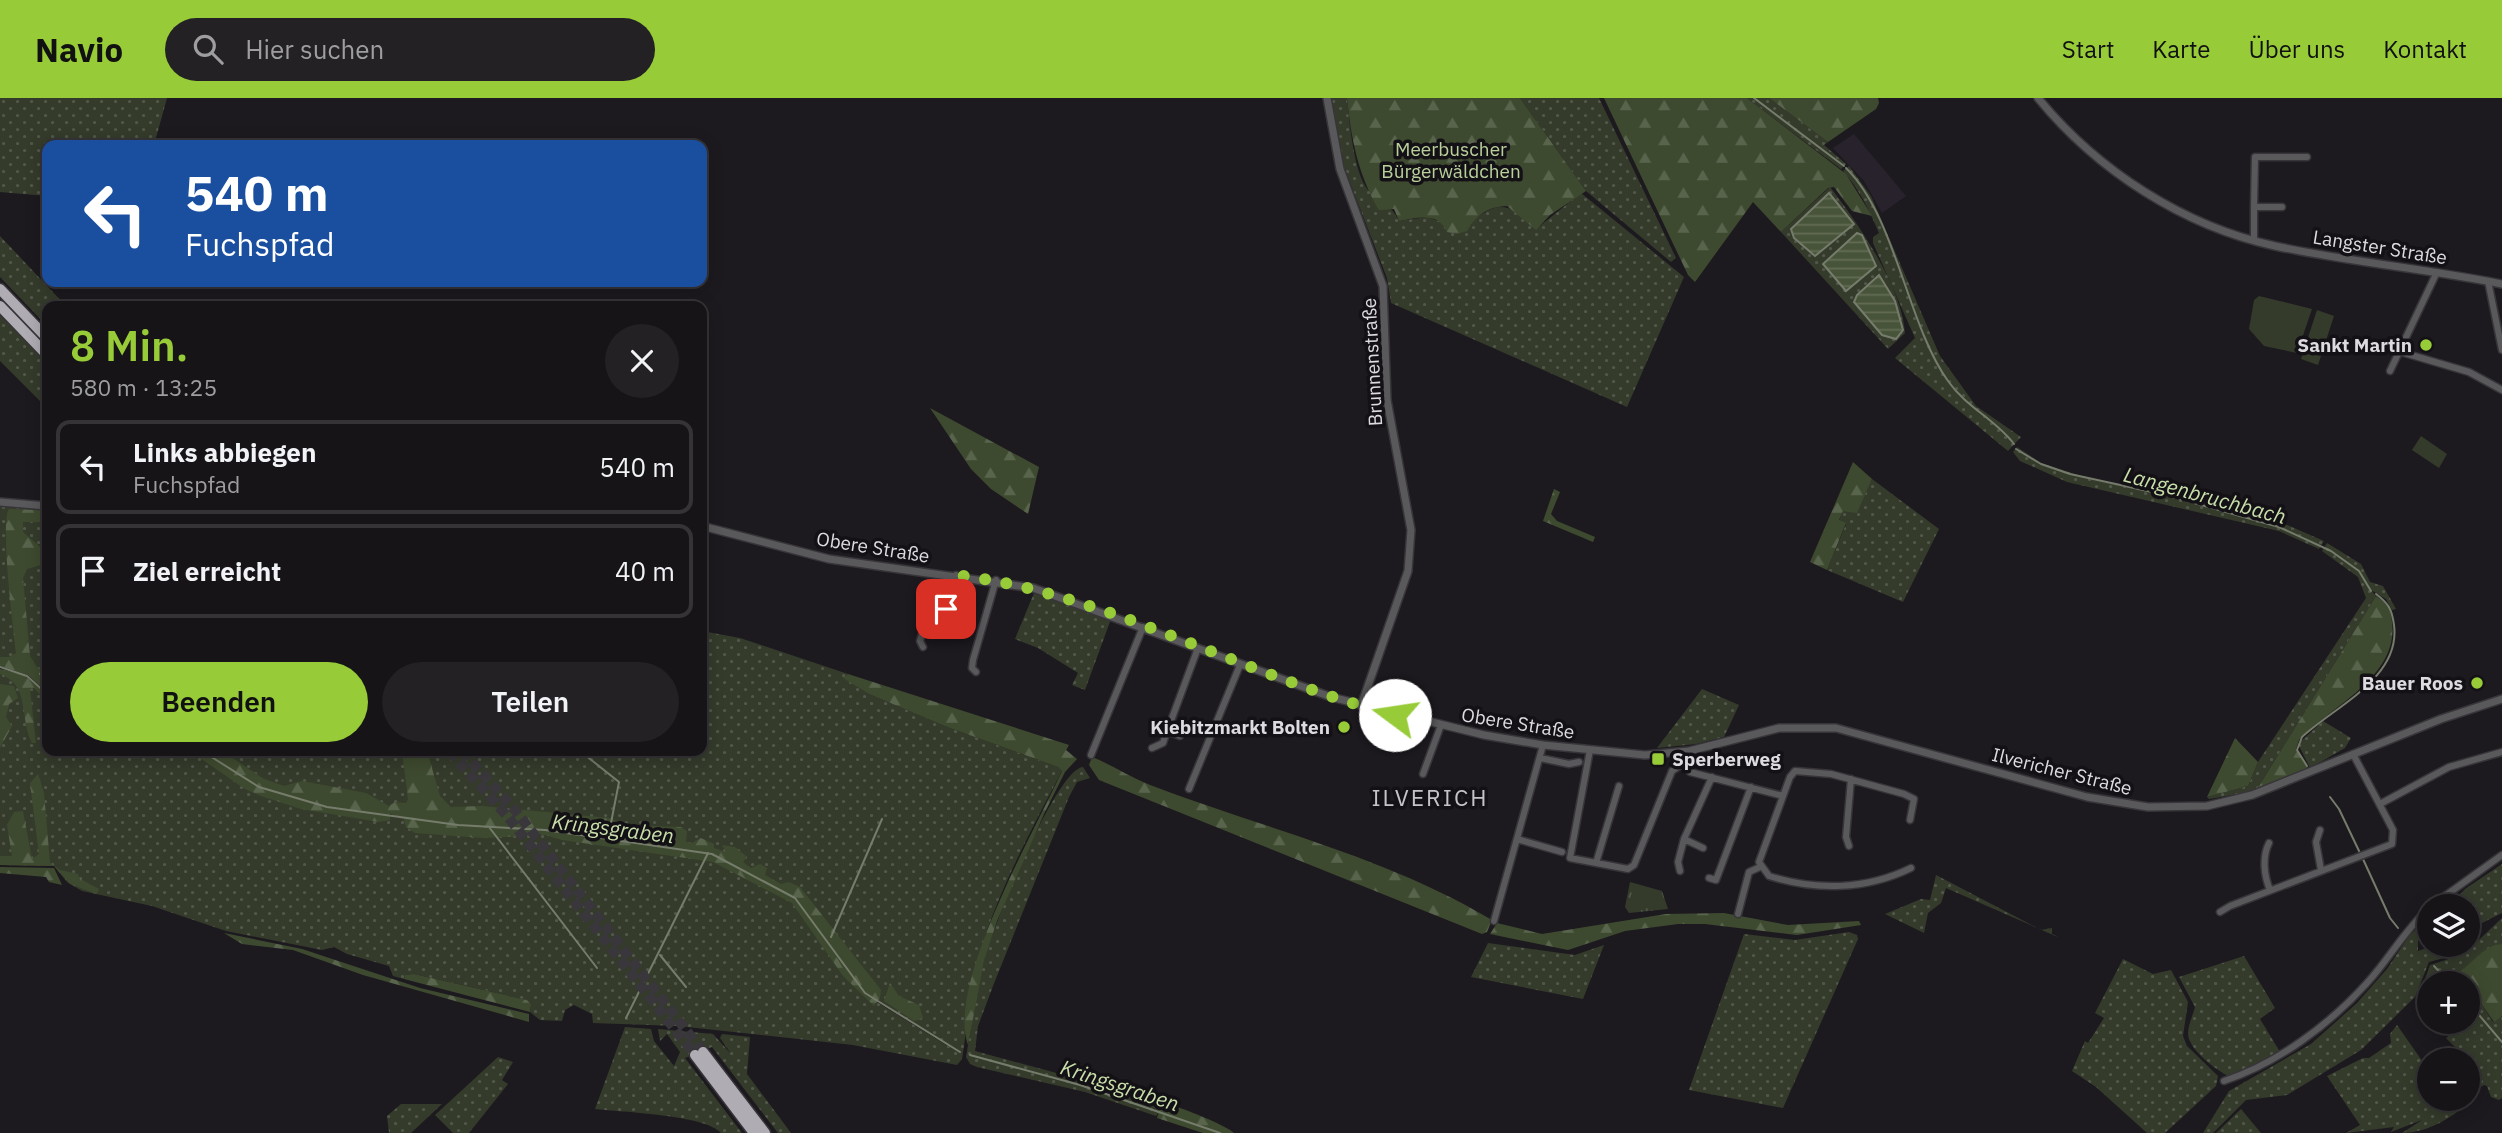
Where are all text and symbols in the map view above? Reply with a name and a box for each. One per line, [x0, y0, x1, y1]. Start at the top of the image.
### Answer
search box [165, 18, 655, 81]
text: Navio [35, 28, 123, 71]
icon: search [189, 30, 227, 68]
text: Hier suchen [245, 32, 384, 66]
text: Start [2062, 33, 2114, 65]
text: Karte [2152, 33, 2210, 65]
text: Über uns [2248, 33, 2345, 65]
text: Kontakt [2383, 33, 2467, 65]
park label: Meerbuscher Bürgerwäldchen [1381, 137, 1521, 183]
text: 540 m [185, 161, 329, 224]
icon: left [70, 168, 161, 259]
text: Fuchspfad [185, 223, 335, 265]
street label: Langster Straße [2311, 225, 2449, 269]
street label: Brunnenstraße [1357, 297, 1387, 427]
text: 8 Min. [70, 318, 188, 373]
button: close [605, 324, 679, 398]
place label: Sankt Martin [2297, 333, 2412, 357]
marker: Sankt Martin [2418, 337, 2434, 353]
text: 580 m · 13:25 [70, 372, 217, 402]
text: Links abbiegen [133, 435, 316, 469]
icon: left [74, 448, 112, 486]
text: 540 m [599, 450, 675, 484]
water label: Langenbruchbach [2121, 460, 2289, 530]
text: Fuchspfad [133, 469, 240, 499]
street label: Obere Straße [815, 526, 931, 568]
icon: arrive [74, 552, 112, 590]
text: Ziel erreicht [133, 554, 281, 588]
text: 40 m [615, 554, 675, 588]
pin [916, 579, 976, 639]
icon: arrive [927, 590, 965, 628]
button: Beenden [70, 662, 368, 742]
button: Teilen [382, 662, 679, 742]
place label: Bauer Roos [2362, 671, 2463, 695]
marker: Bauer Roos [2469, 675, 2485, 691]
position arrow [1358, 678, 1432, 752]
street label: Obere Straße [1460, 702, 1576, 744]
place label: Kiebitzmarkt Bolten [1150, 715, 1330, 739]
marker: Kiebitzmarkt Bolten [1336, 719, 1352, 735]
street label: Ilvericher Straße [1989, 742, 2135, 800]
place label: Sperberweg [1672, 747, 1781, 771]
marker: Sperberweg [1650, 751, 1666, 767]
district label: ILVERICH [1371, 782, 1489, 812]
water label: Kringsgraben [550, 807, 676, 849]
map controls [2417, 894, 2480, 1111]
button: layers [2417, 894, 2480, 957]
button: + [2417, 971, 2480, 1034]
button: − [2417, 1048, 2480, 1111]
water label: Kringsgraben [1057, 1053, 1183, 1117]

